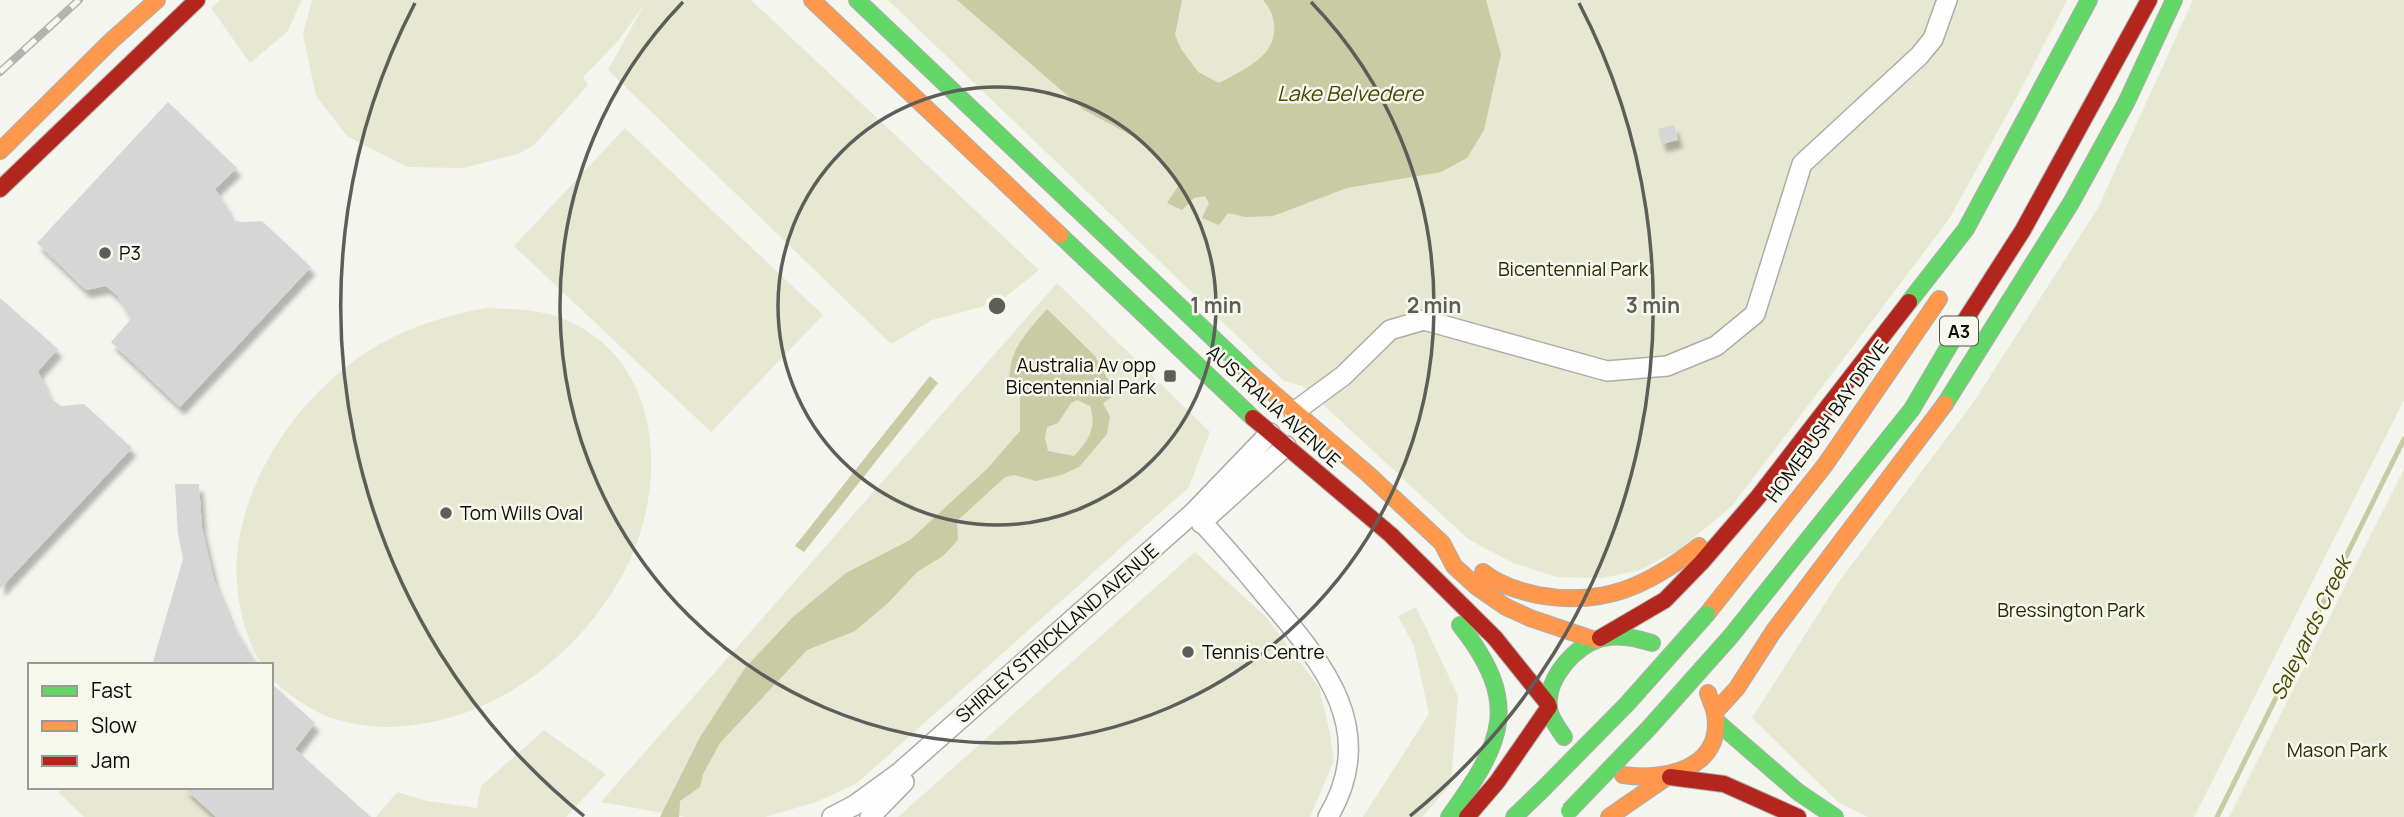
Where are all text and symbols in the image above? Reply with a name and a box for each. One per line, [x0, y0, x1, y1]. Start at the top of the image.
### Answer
water label: Lake Belvedere [1277, 79, 1425, 107]
place label: P3 [119, 240, 141, 266]
marker: P3 [97, 245, 113, 261]
park label: Bicentennial Park [1498, 256, 1649, 282]
text: 1 min [1190, 291, 1242, 319]
text: 2 min [1407, 291, 1461, 319]
text: 3 min [1626, 291, 1680, 319]
centre of rings [985, 294, 1009, 318]
road number: A3 [1940, 316, 1978, 346]
street label: HOMEBUSH BAY DRIVE [1759, 335, 1895, 507]
street label: AUSTRALIA AVENUE [1202, 339, 1346, 473]
place label: Australia Av opp Bicentennial Park [1006, 352, 1157, 400]
marker: Australia Av opp Bicentennial Park [1162, 368, 1178, 384]
place label: Tom Wills Oval [460, 500, 583, 526]
marker: Tom Wills Oval [438, 505, 454, 521]
street label: SHIRLEY STRICKLAND AVENUE [950, 538, 1164, 728]
water label: Saleyards Creek [2263, 549, 2358, 704]
park label: Bressington Park [1997, 597, 2145, 623]
place label: Tennis Centre [1202, 639, 1325, 665]
marker: Tennis Centre [1180, 644, 1196, 660]
legend [28, 663, 273, 789]
text: Fast [91, 676, 132, 704]
text: Slow [91, 711, 137, 739]
park label: Mason Park [2287, 737, 2388, 763]
text: Jam [91, 746, 130, 774]

